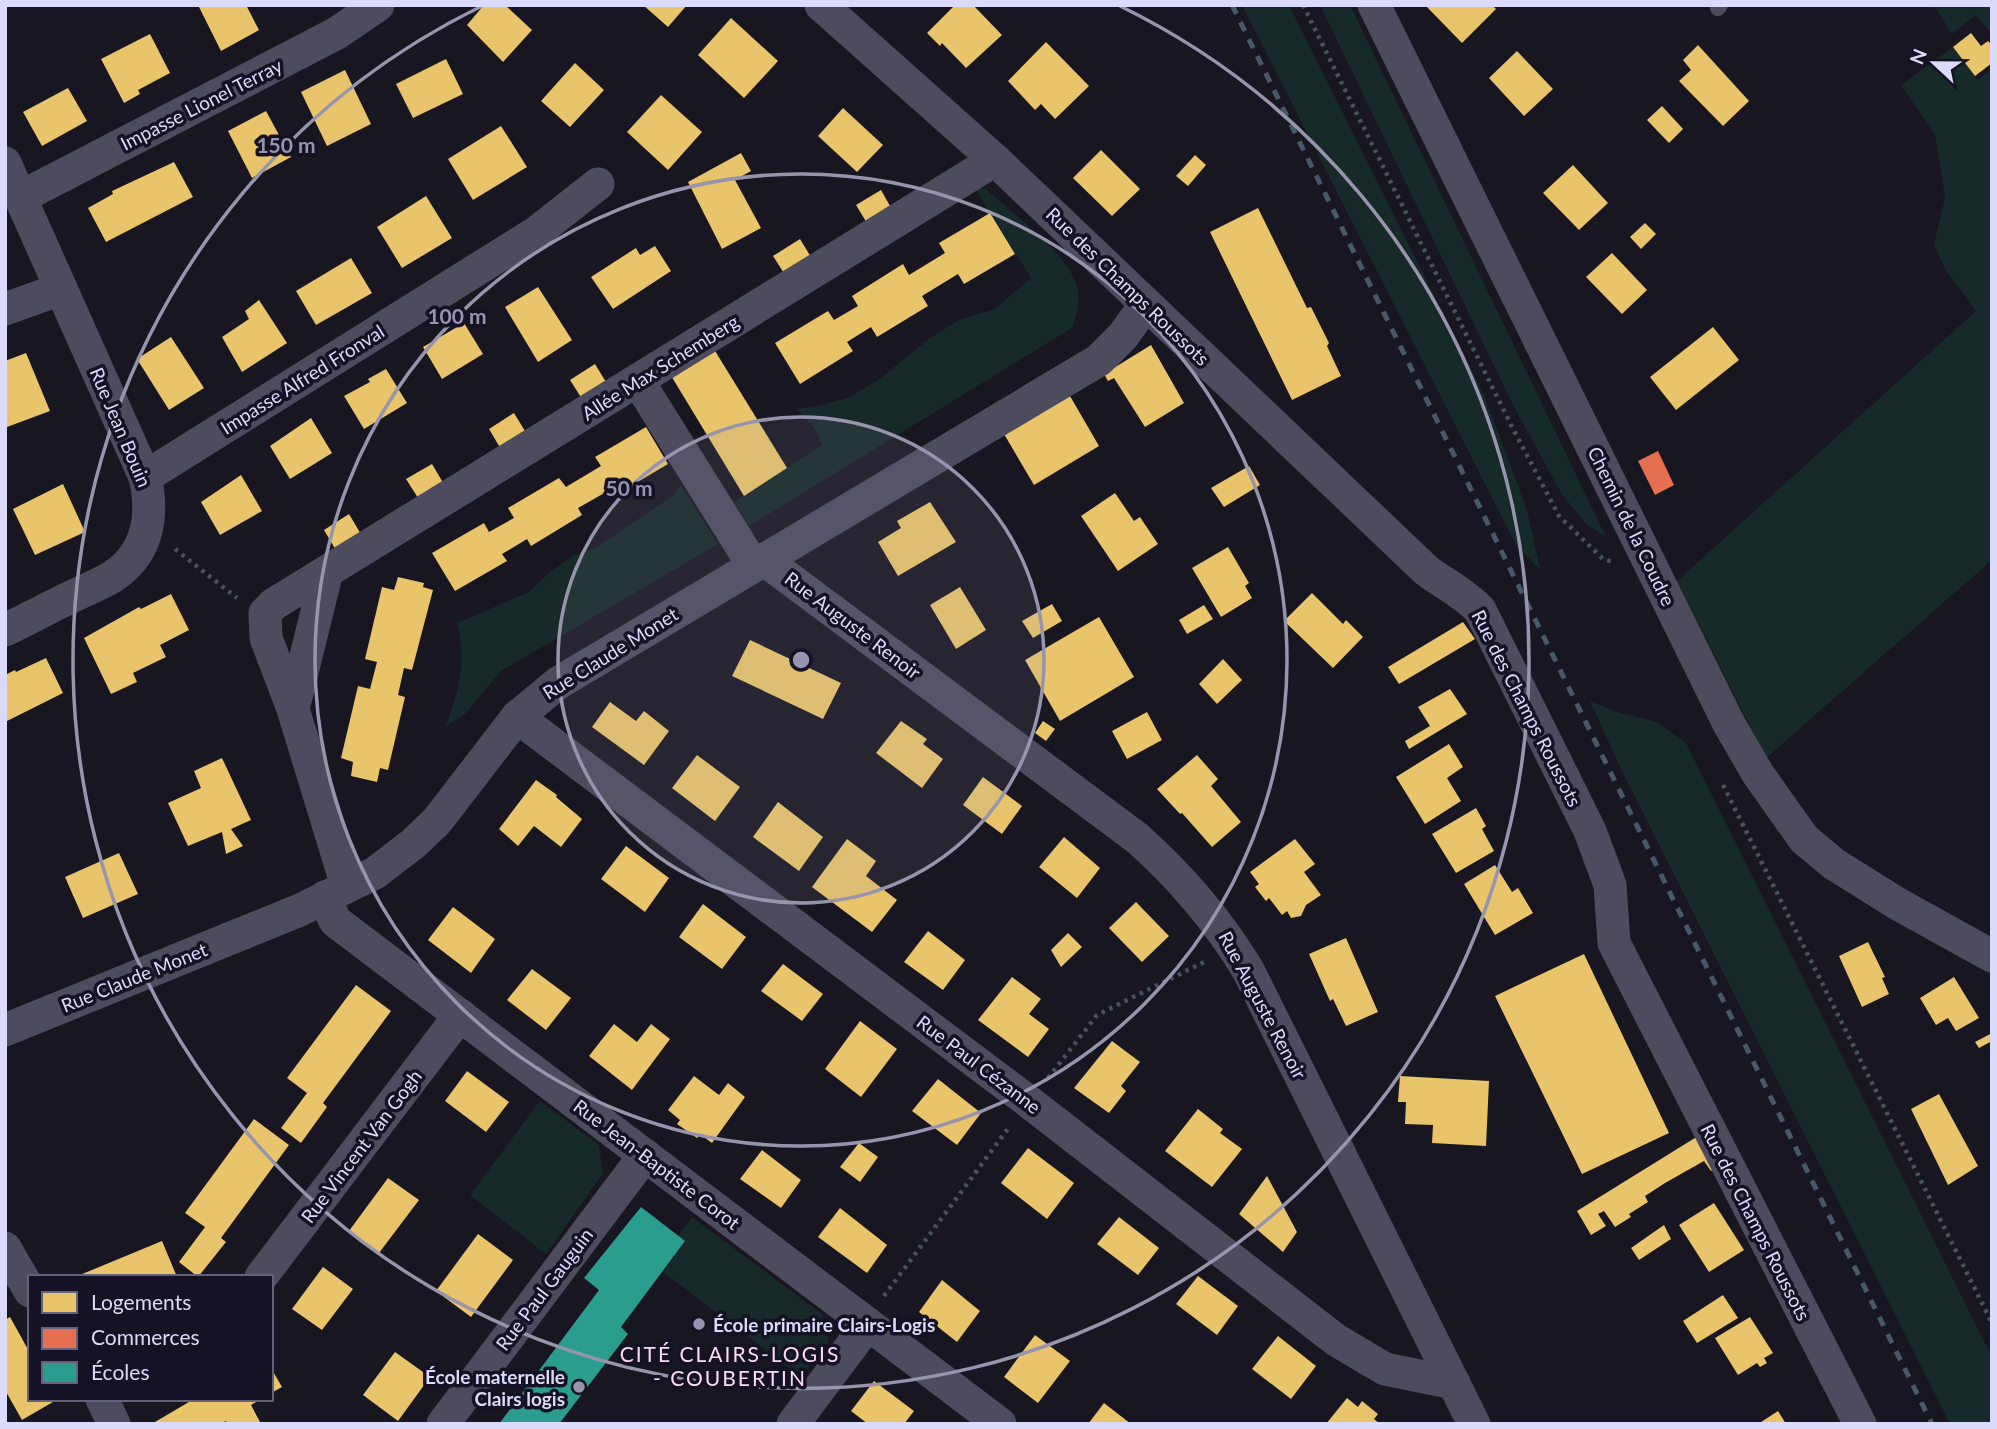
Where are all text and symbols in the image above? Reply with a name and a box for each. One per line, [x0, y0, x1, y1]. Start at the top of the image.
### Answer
north arrow [1899, 28, 1969, 98]
text: N [1904, 45, 1931, 68]
street label: Impasse Lionel Terray [116, 53, 286, 155]
text: 150 m [256, 132, 316, 157]
street label: Rue des Champs Roussots [1042, 202, 1214, 370]
text: 100 m [427, 303, 487, 328]
street label: Allée Max Schemberg [577, 309, 743, 425]
street label: Impasse Alfred Fronval [216, 319, 388, 439]
street label: Rue Jean Bouin [85, 364, 157, 490]
street label: Chemin de la Coudre [1583, 443, 1681, 609]
text: 50 m [605, 475, 653, 500]
street label: Rue Auguste Renoir [781, 566, 926, 684]
street label: Rue Claude Monet [538, 602, 682, 704]
street label: Rue des Champs Roussots [1467, 606, 1587, 810]
centre of rings [789, 648, 813, 672]
street label: Rue Auguste Renoir [1214, 927, 1312, 1083]
street label: Rue Claude Monet [58, 937, 210, 1017]
street label: Rue Paul Cézanne [912, 1010, 1046, 1118]
street label: Rue Vincent Van Gogh [296, 1065, 426, 1227]
street label: Rue Jean-Baptiste Corot [569, 1094, 745, 1234]
street label: Rue des Champs Roussots [1696, 1120, 1816, 1324]
street label: Rue Paul Gauguin [491, 1223, 597, 1355]
legend [28, 1275, 273, 1401]
text: Logements [91, 1289, 191, 1314]
place label: École primaire Clairs-Logis [713, 1313, 935, 1336]
marker: École primaire Clairs-Logis [691, 1316, 707, 1332]
text: Commerces [91, 1324, 200, 1349]
district label: CITÉ CLAIRS-LOGIS - COUBERTIN [620, 1341, 840, 1390]
text: Écoles [91, 1359, 150, 1384]
place label: École maternelle Clairs logis [425, 1365, 565, 1410]
marker: École maternelle Clairs logis [571, 1379, 587, 1395]

